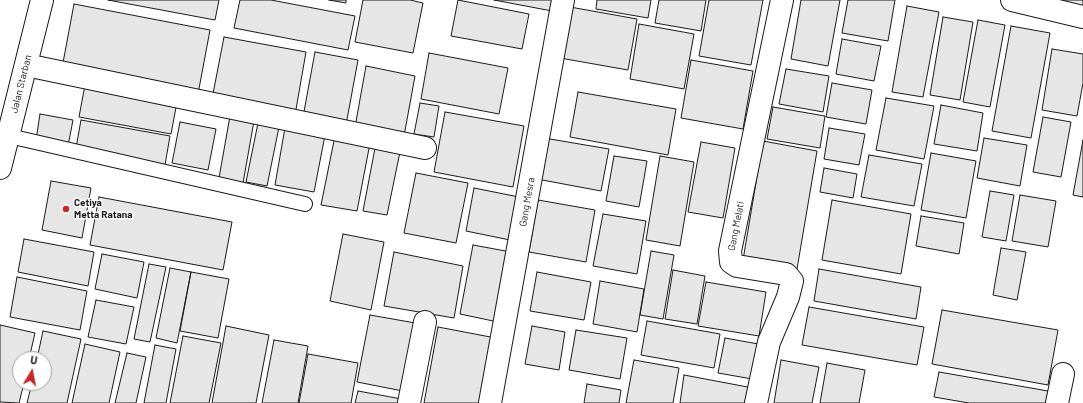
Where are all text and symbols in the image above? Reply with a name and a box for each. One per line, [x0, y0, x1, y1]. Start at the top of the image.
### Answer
street label: Jalan Starban [8, 54, 34, 114]
street label: Gang Mesra [517, 176, 537, 228]
place label: Cetiya Metta Ratana [74, 197, 133, 220]
street label: Gang Melati [725, 200, 747, 252]
marker: Cetiya Metta Ratana [61, 204, 71, 214]
north arrow [12, 351, 52, 391]
text: U [29, 353, 39, 367]

